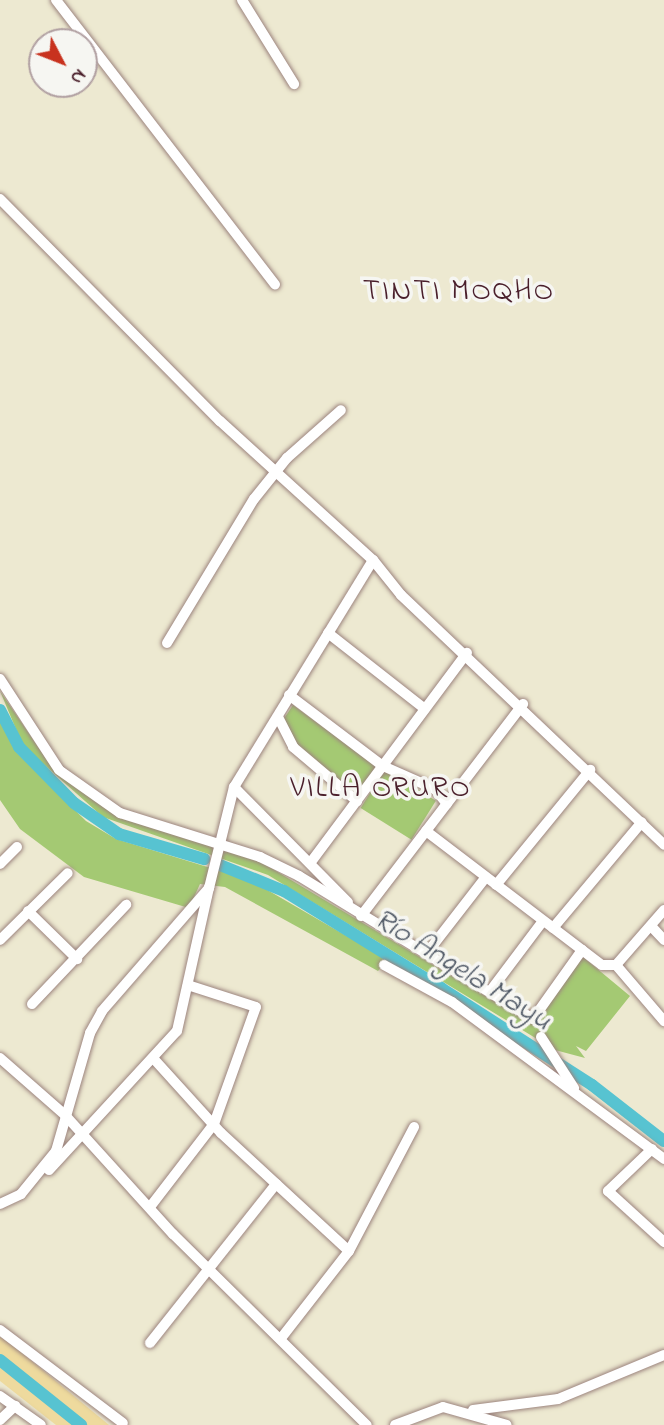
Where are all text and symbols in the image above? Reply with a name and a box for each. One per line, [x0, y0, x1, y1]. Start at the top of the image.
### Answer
north arrow [28, 28, 98, 98]
text: N [63, 62, 92, 90]
district label: TINTI MOQHO [364, 274, 554, 310]
district label: VILLA ORURO [292, 771, 470, 807]
water label: Río Angela Mayu [367, 902, 557, 1040]

